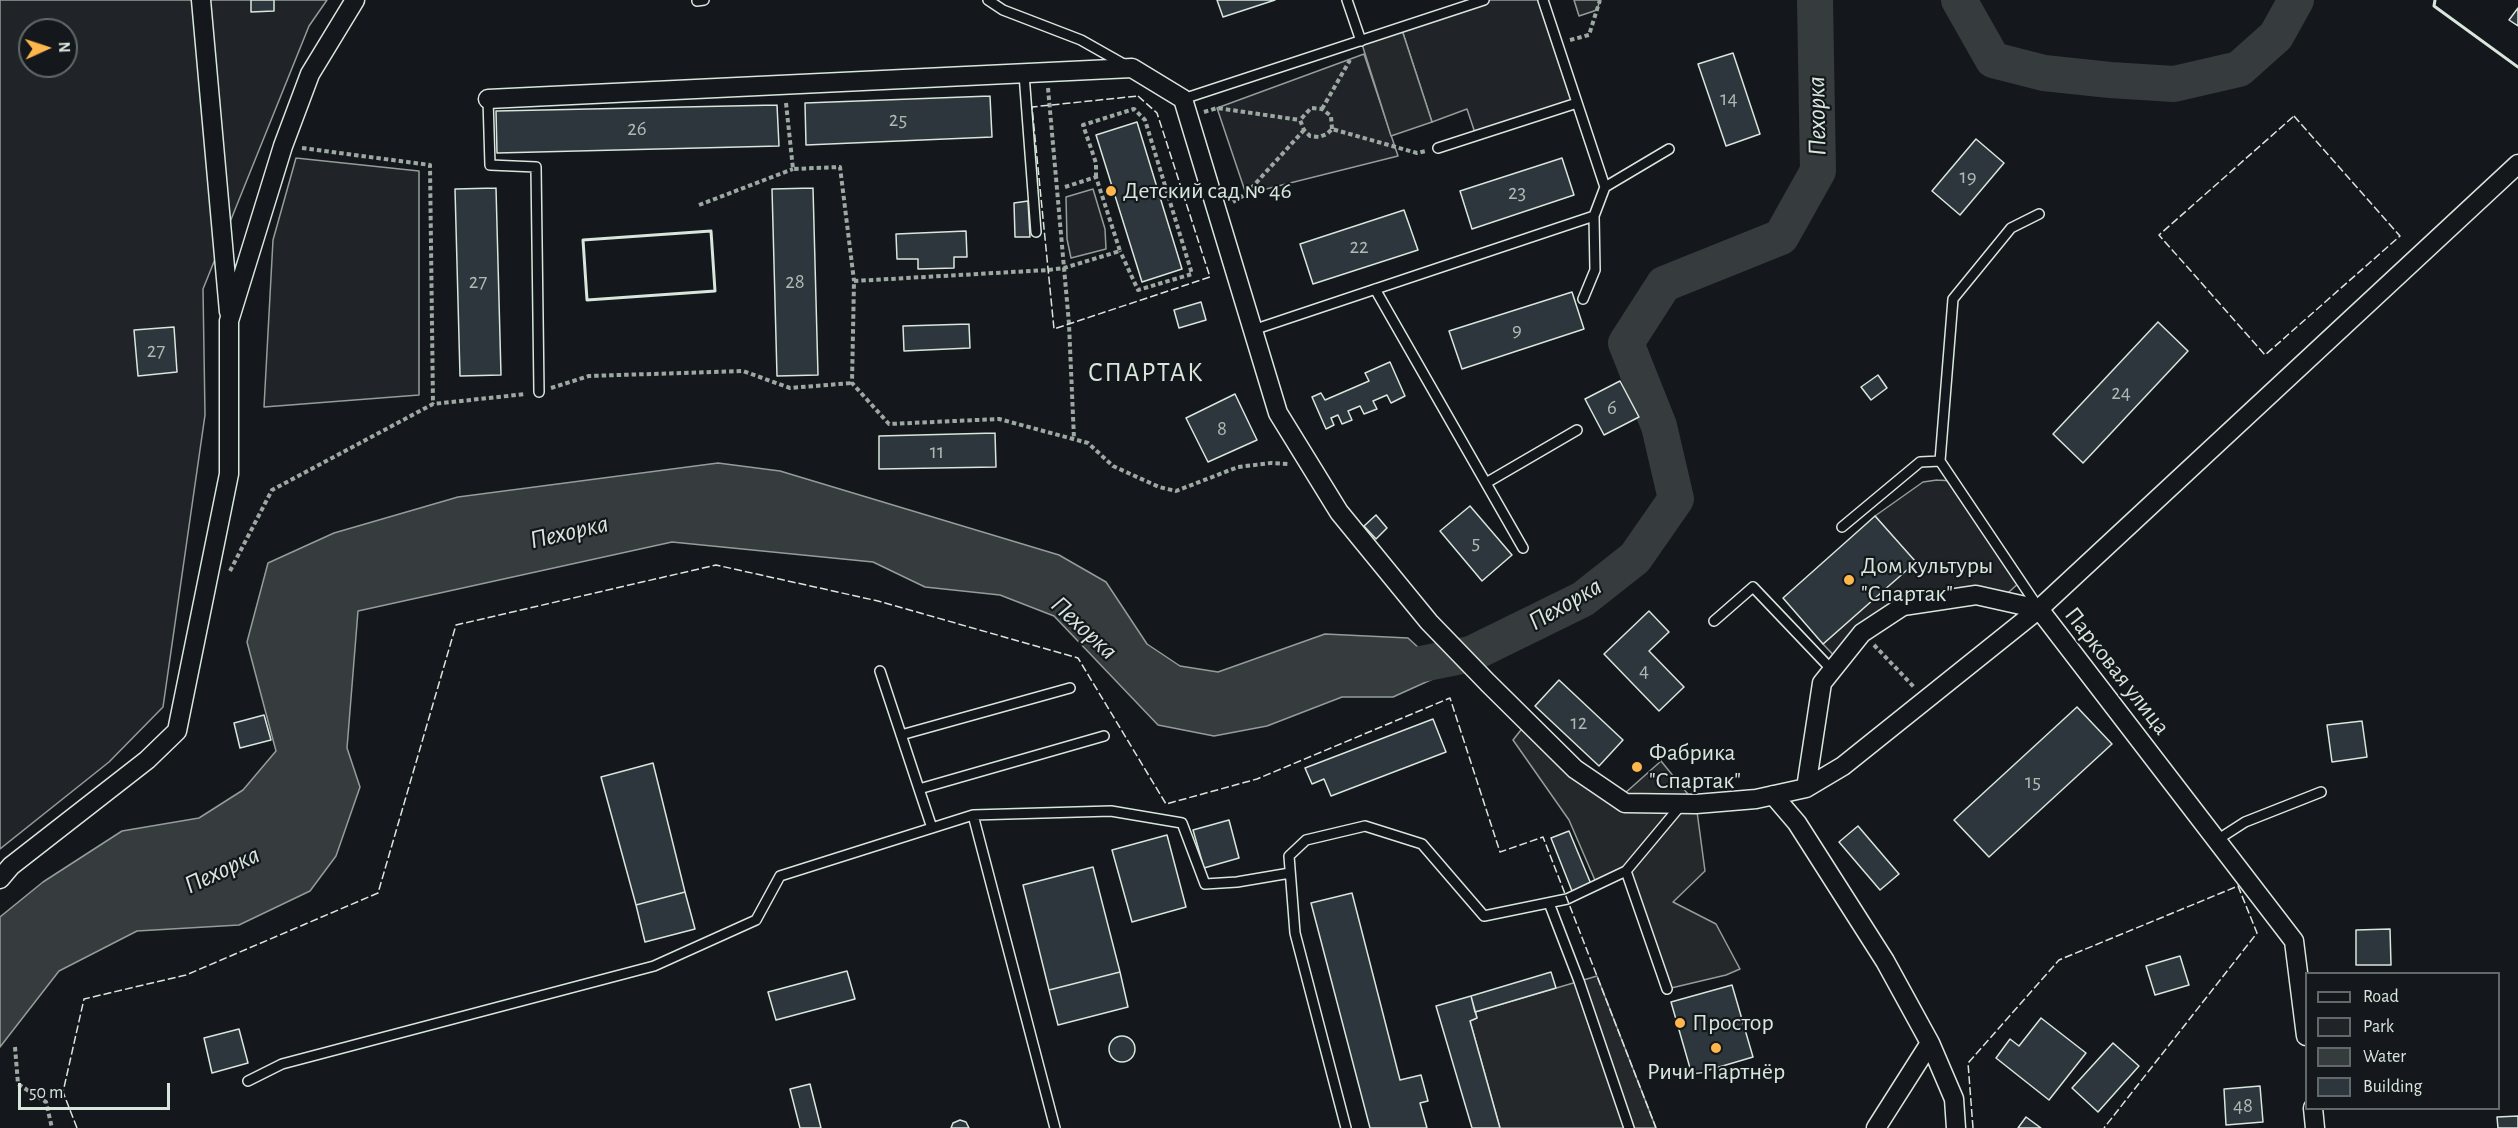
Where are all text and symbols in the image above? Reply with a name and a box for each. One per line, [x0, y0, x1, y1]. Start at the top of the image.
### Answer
north arrow [18, 18, 78, 78]
text: N [56, 41, 72, 53]
water label: Пехорка [1801, 76, 1833, 156]
house number: 14 [1720, 86, 1738, 112]
house number: 25 [889, 107, 907, 133]
house number: 26 [627, 116, 647, 142]
house number: 19 [1959, 164, 1977, 190]
place label: Детский сад № 46 [1123, 177, 1292, 205]
house number: 23 [1508, 180, 1526, 206]
marker: Детский сад № 46 [1104, 184, 1118, 198]
house number: 22 [1349, 234, 1369, 260]
house number: 27 [469, 269, 487, 295]
house number: 28 [785, 269, 805, 295]
house number: 9 [1512, 317, 1522, 343]
house number: 27 [147, 338, 165, 364]
district label: СПАРТАК [1088, 357, 1204, 389]
house number: 24 [2111, 380, 2131, 406]
house number: 6 [1607, 395, 1617, 421]
house number: 8 [1217, 416, 1227, 442]
house number: 11 [930, 439, 944, 465]
water label: Пехорка [527, 508, 611, 556]
house number: 5 [1472, 530, 1480, 556]
place label: Дом культуры "Спартак" [1861, 552, 1993, 608]
water label: Пехорка [1523, 571, 1607, 637]
marker: Дом культуры "Спартак" [1842, 573, 1856, 587]
water label: Пехорка [1044, 589, 1124, 667]
street label: Парковая улица [2058, 601, 2176, 741]
house number: 4 [1639, 658, 1649, 684]
house number: 12 [1571, 710, 1587, 736]
place label: Фабрика "Спартак" [1649, 739, 1741, 795]
marker: Фабрика "Спартак" [1630, 760, 1644, 774]
house number: 15 [2025, 769, 2041, 795]
water label: Пехорка [179, 839, 265, 901]
legend [2305, 972, 2500, 1110]
text: Road [2363, 988, 2399, 1006]
place label: Простор [1692, 1009, 1774, 1037]
marker: Простор [1673, 1016, 1687, 1030]
text: Park [2363, 1018, 2394, 1036]
marker: Ричи-Партнёр [1709, 1041, 1723, 1055]
text: Water [2363, 1048, 2406, 1066]
place label: Ричи-Партнёр [1647, 1058, 1785, 1086]
scale bar [21, 1071, 172, 1109]
text: Building [2363, 1078, 2422, 1096]
text: 50 m [29, 1084, 63, 1102]
house number: 48 [2233, 1093, 2253, 1119]

